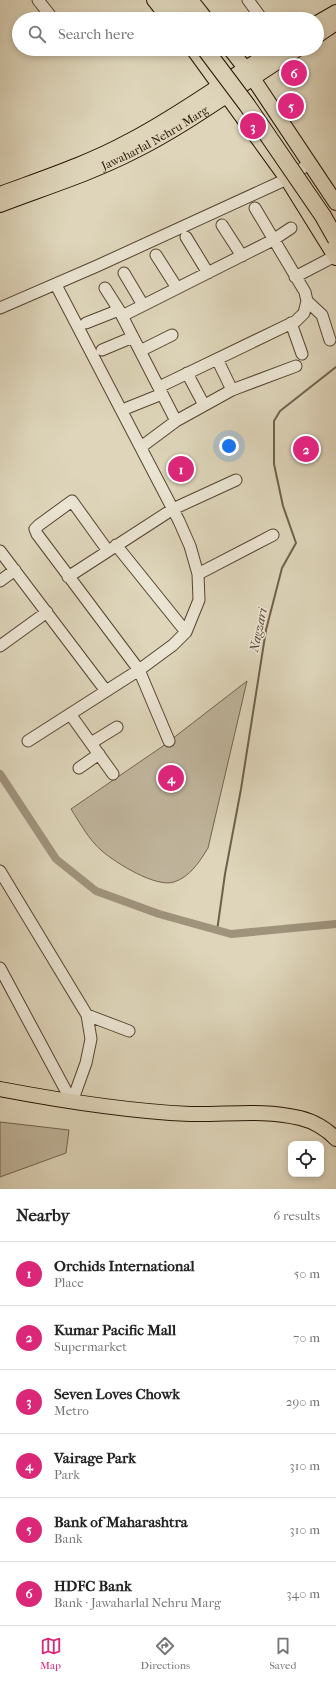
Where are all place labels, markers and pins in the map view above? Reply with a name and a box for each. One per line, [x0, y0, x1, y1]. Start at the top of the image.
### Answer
pin: 6 [281, 58, 307, 88]
pin: 5 [278, 91, 304, 121]
pin: 3 [240, 111, 266, 141]
pin: 2 [293, 434, 319, 464]
pin: 1 [168, 454, 194, 484]
pin: 4 [158, 763, 184, 793]

